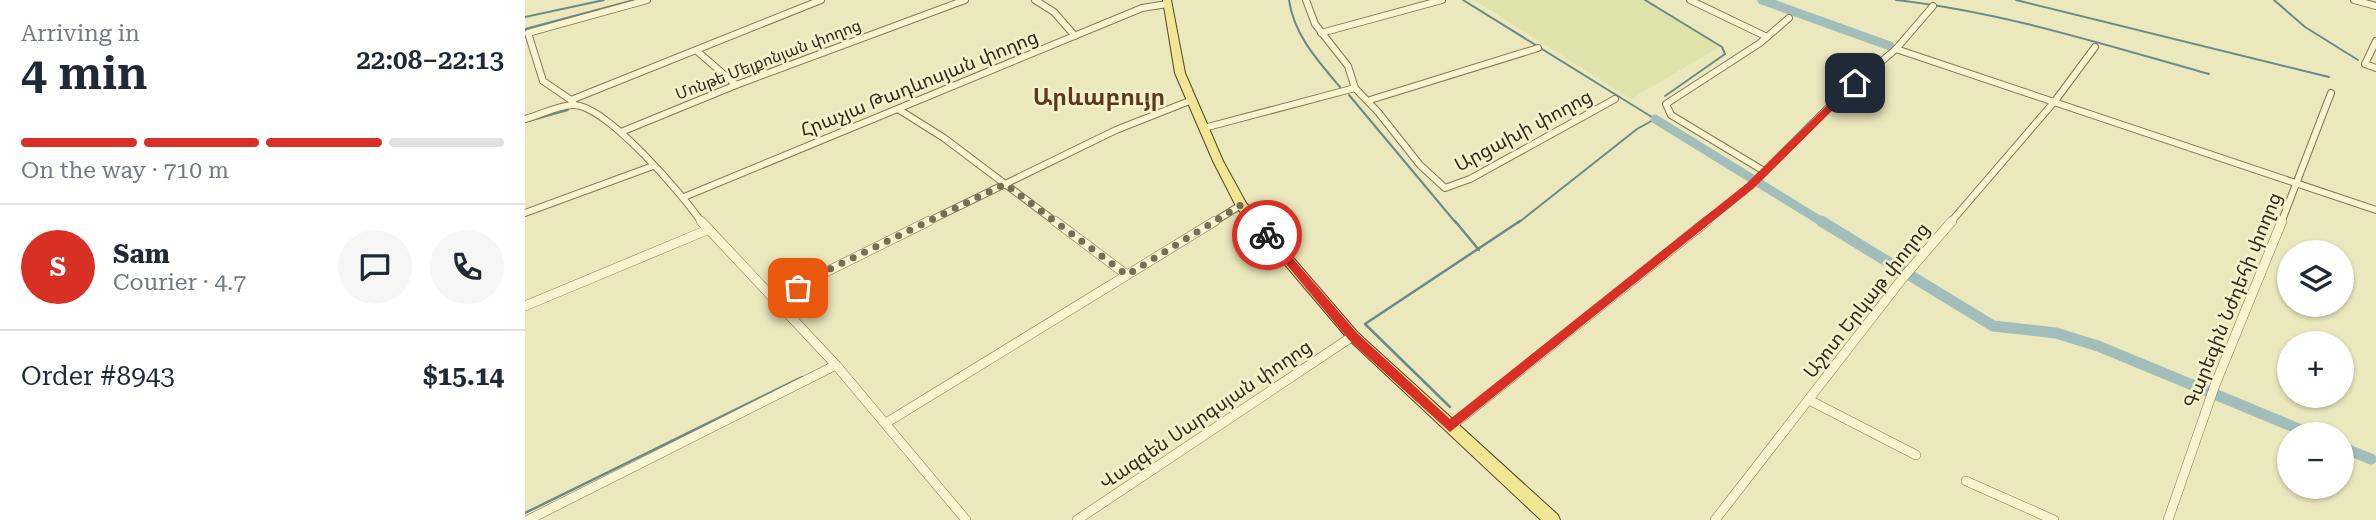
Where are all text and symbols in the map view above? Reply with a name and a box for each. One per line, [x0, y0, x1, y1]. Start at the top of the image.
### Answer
street label: Մոնթե Մելքոնյան փողոց [673, 15, 864, 104]
text: Arriving in [21, 20, 140, 47]
street label: Հրաչյա Թադևոսյան փողոց [797, 25, 1041, 142]
text: 22:08–22:13 [356, 45, 504, 75]
text: 4 min [21, 46, 148, 100]
pin [1825, 53, 1885, 113]
icon: home [1836, 64, 1874, 102]
district label: Արևաբույր [1033, 84, 1165, 111]
street label: Արցախի փողոց [1451, 85, 1596, 176]
text: On the way · 710 m [21, 157, 229, 184]
street label: Գարեգին Նժդեհի փողոց [2179, 189, 2286, 411]
courier [1232, 200, 1302, 270]
icon: bike [1248, 216, 1286, 254]
street label: Աշոտ Երկաթ փողոց [1799, 218, 1934, 383]
button: chat [338, 230, 412, 304]
button: phone [430, 230, 504, 304]
text: Sam [113, 239, 170, 269]
map controls [2277, 240, 2354, 499]
button: layers [2277, 240, 2354, 317]
text: S [50, 252, 66, 282]
pin [768, 258, 828, 318]
text: Courier · 4.7 [113, 269, 246, 296]
icon: bag [779, 269, 817, 307]
button: + [2277, 331, 2354, 408]
street label: Վազգեն Սարգսյան փողոց [1095, 335, 1316, 494]
text: Order #8943 [21, 361, 175, 391]
text: $15.14 [423, 361, 504, 391]
button: − [2277, 422, 2354, 499]

